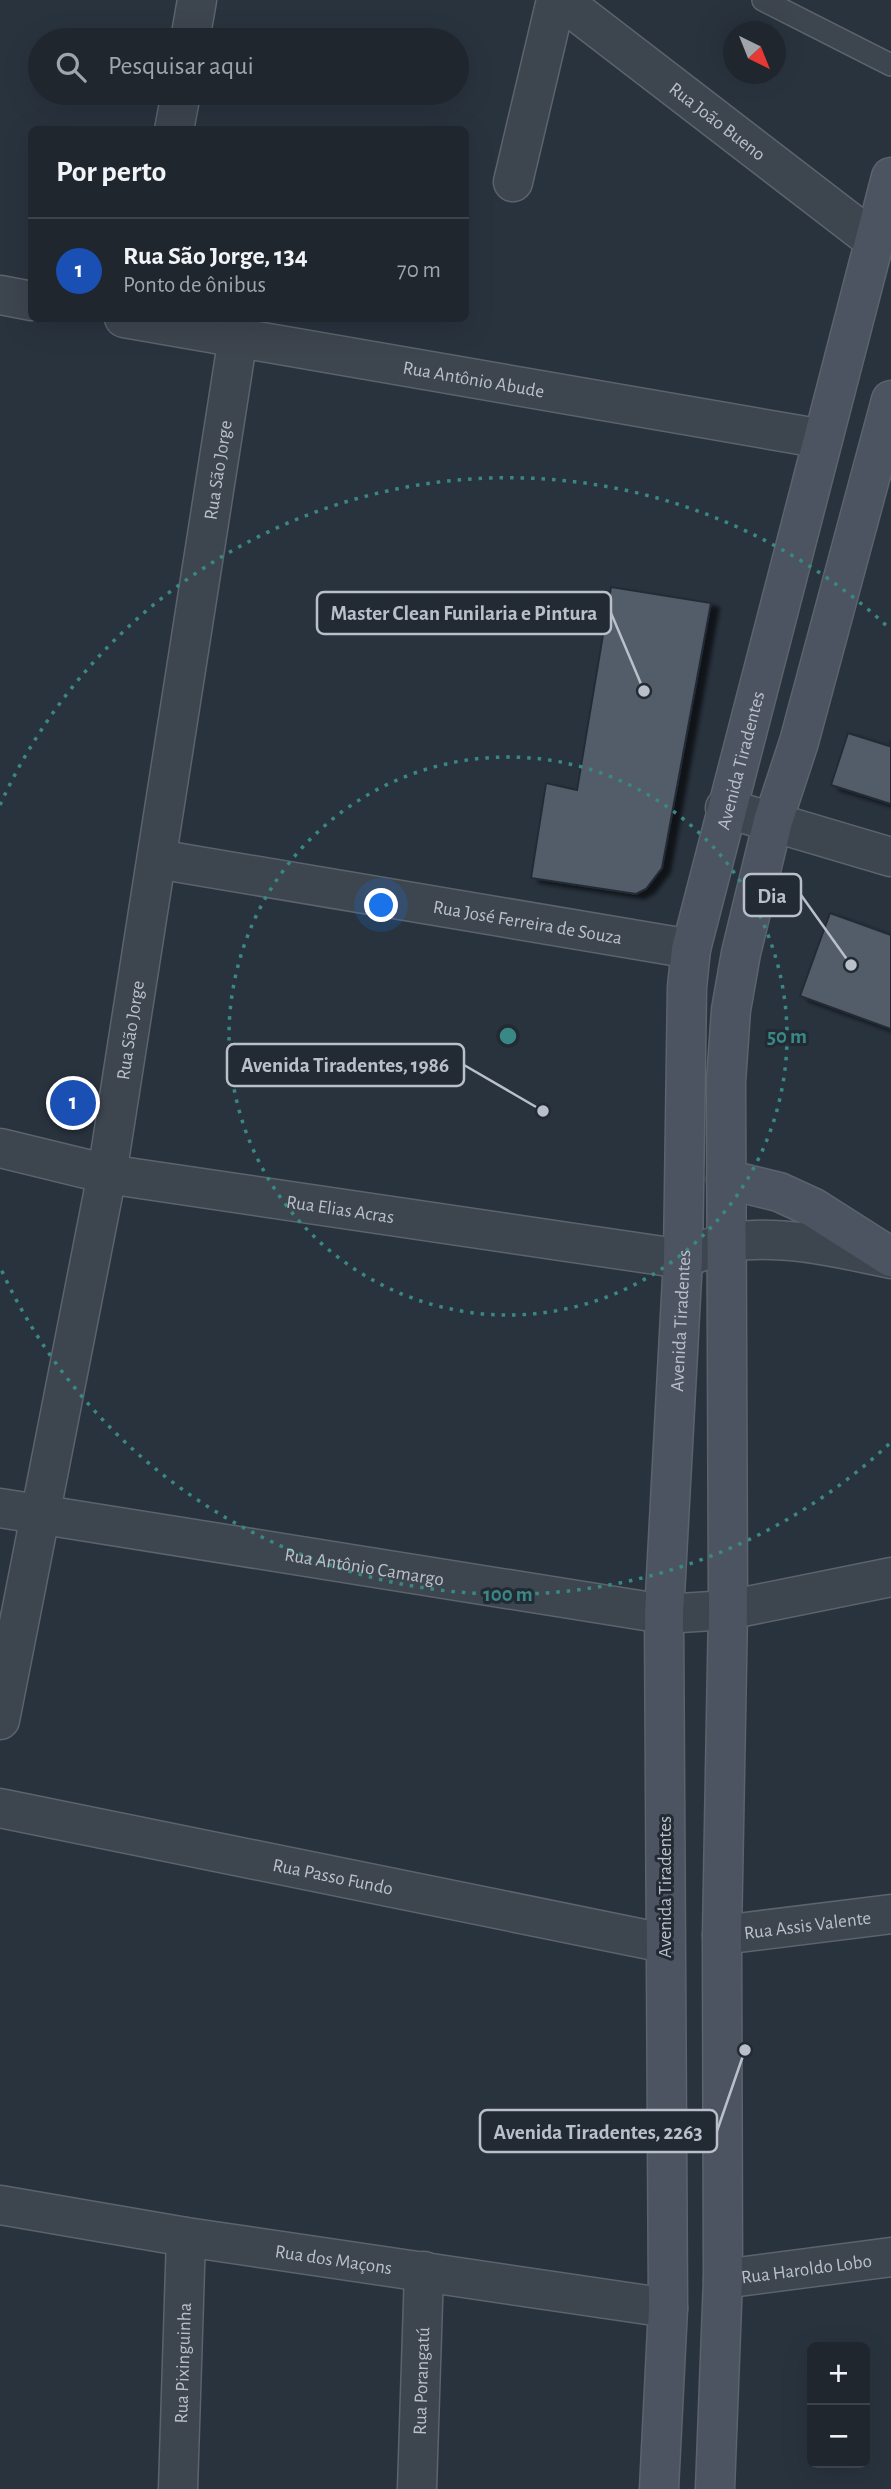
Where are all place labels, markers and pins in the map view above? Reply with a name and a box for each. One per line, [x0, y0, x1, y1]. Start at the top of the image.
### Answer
callout: Master Clean Funilaria e Pintura [317, 592, 611, 634]
callout: Dia [744, 874, 801, 916]
centre of rings [496, 1024, 520, 1048]
callout: Avenida Tiradentes, 1986 [227, 1044, 464, 1086]
pin: 1 [50, 1077, 96, 1129]
callout: Avenida Tiradentes, 2263 [480, 2110, 717, 2152]

